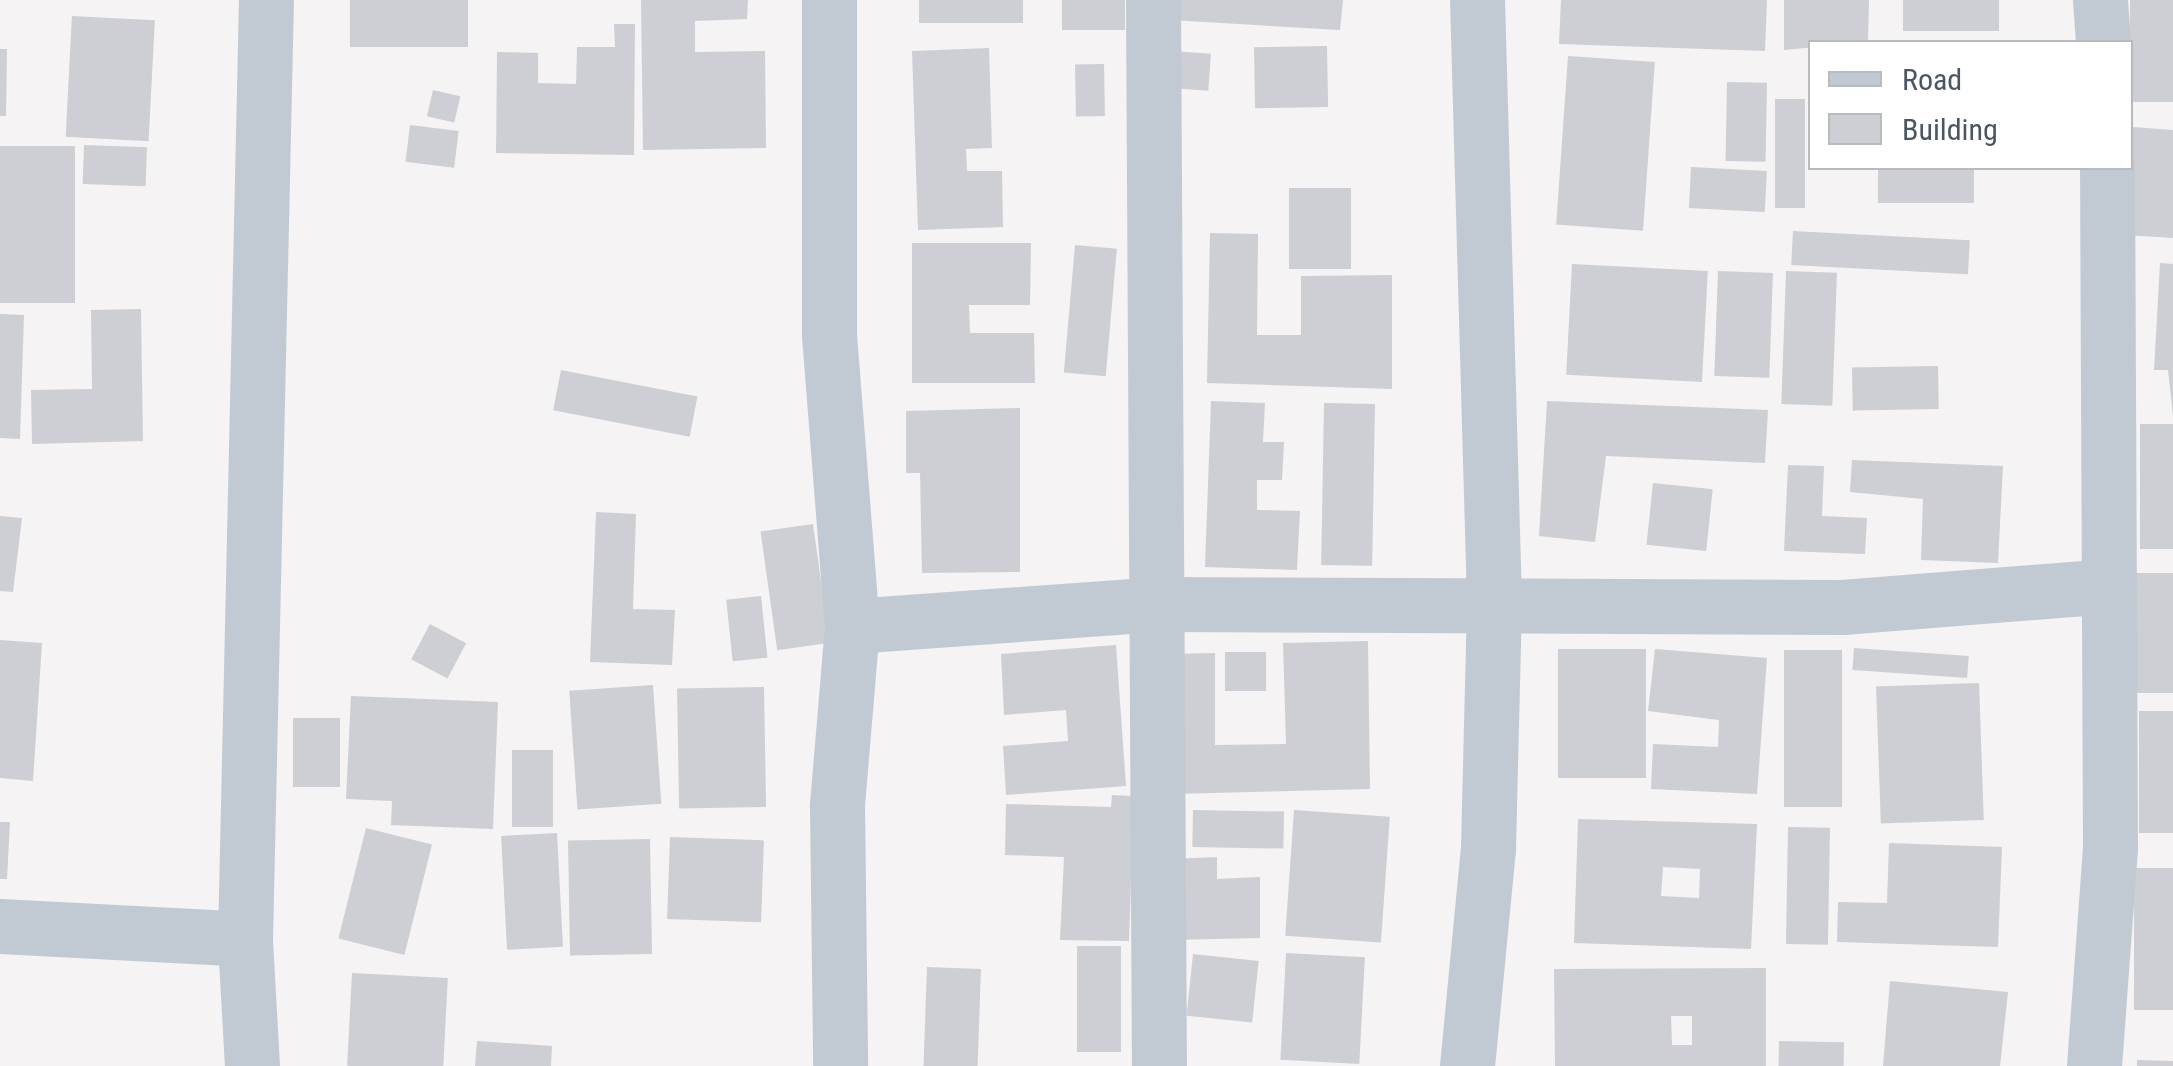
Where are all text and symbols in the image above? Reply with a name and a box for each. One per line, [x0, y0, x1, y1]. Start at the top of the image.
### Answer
legend [1808, 40, 2133, 170]
text: Road [1902, 62, 1962, 97]
text: Building [1902, 112, 1998, 147]

